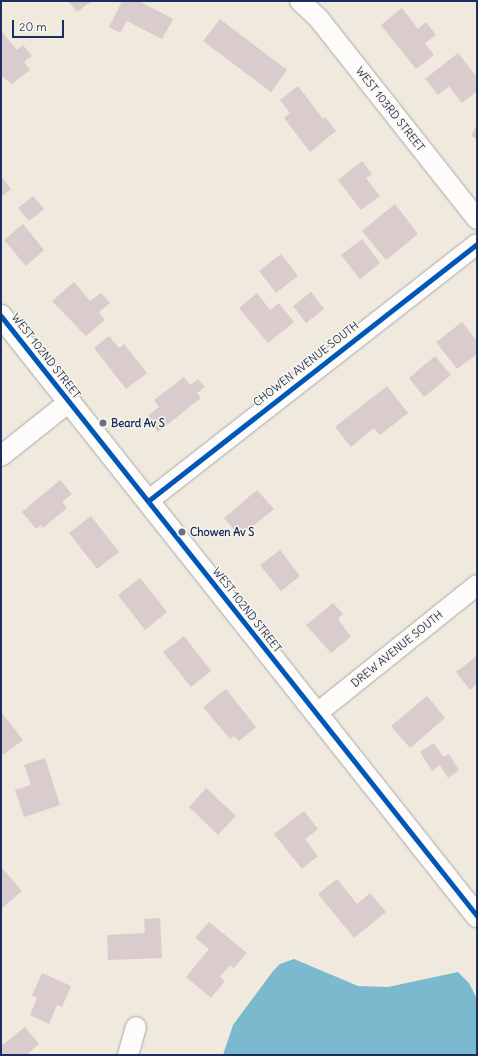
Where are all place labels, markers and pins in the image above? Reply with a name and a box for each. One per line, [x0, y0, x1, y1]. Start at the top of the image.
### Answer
place label: Beard Av S [111, 416, 165, 430]
marker: Beard Av S [98, 418, 108, 428]
place label: Chowen Av S [190, 525, 254, 539]
marker: Chowen Av S [177, 527, 187, 537]

